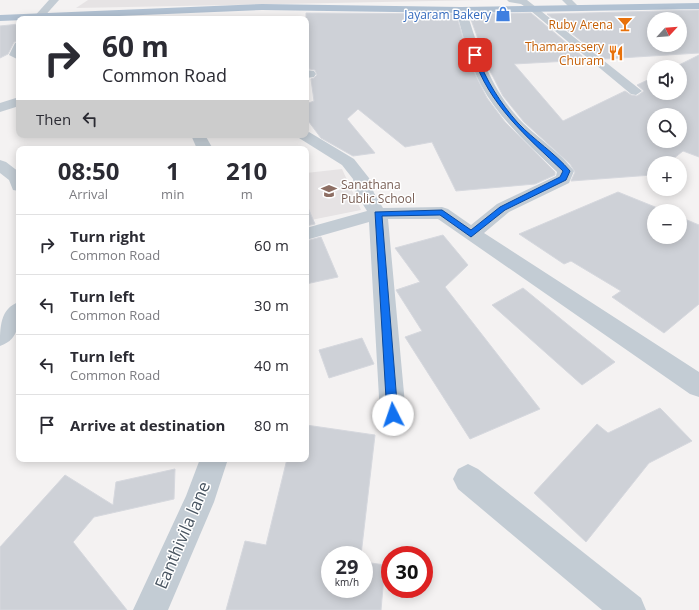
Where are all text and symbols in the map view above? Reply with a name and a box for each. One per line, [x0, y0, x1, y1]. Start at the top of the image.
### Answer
shop icon: Jayaram Bakery [494, 5, 512, 23]
place label: Jayaram Bakery [403, 6, 492, 23]
north arrow [647, 12, 687, 52]
map controls [647, 12, 687, 244]
bar icon: Ruby Arena [616, 15, 634, 33]
place label: Ruby Arena [549, 16, 613, 33]
text: 60 m [102, 27, 169, 65]
icon: right [36, 32, 88, 84]
pin [458, 38, 492, 72]
place label: Thamarassery Churam [525, 38, 605, 69]
icon: arrive [464, 44, 486, 66]
restaurant icon: Thamarassery Churam [607, 44, 625, 62]
button: sound [647, 60, 687, 100]
text: Common Road [102, 63, 227, 87]
icon: left [79, 108, 101, 130]
button: search [647, 108, 687, 148]
text: Then [36, 109, 71, 129]
text: 08:50 [58, 154, 119, 187]
text: 1 [166, 154, 180, 187]
text: 210 [226, 154, 267, 187]
button: + [647, 156, 687, 196]
place label: Sanathana Public School [341, 176, 415, 207]
school or university icon: Sanathana Public School [320, 182, 338, 200]
text: Arrival [69, 185, 108, 203]
text: min [161, 185, 184, 203]
text: m [241, 185, 253, 203]
button: − [647, 204, 687, 244]
text: Turn right [70, 226, 145, 246]
icon: right [36, 234, 58, 256]
text: 60 m [254, 235, 289, 255]
text: Common Road [70, 246, 160, 264]
text: Turn left [70, 286, 135, 306]
icon: left [36, 294, 58, 316]
text: 30 m [254, 295, 289, 315]
text: Common Road [70, 306, 160, 324]
text: Turn left [70, 346, 135, 366]
icon: left [36, 354, 58, 376]
text: 40 m [254, 355, 289, 375]
text: Common Road [70, 366, 160, 384]
position arrow [372, 394, 414, 436]
icon: arrive [36, 414, 58, 436]
text: Arrive at destination [70, 415, 225, 435]
text: 80 m [254, 415, 289, 435]
street label: Eanthivila lane [149, 478, 215, 592]
speed limit sign: 30 [381, 546, 433, 598]
text: 29 [336, 553, 358, 580]
text: km/h [335, 575, 359, 589]

